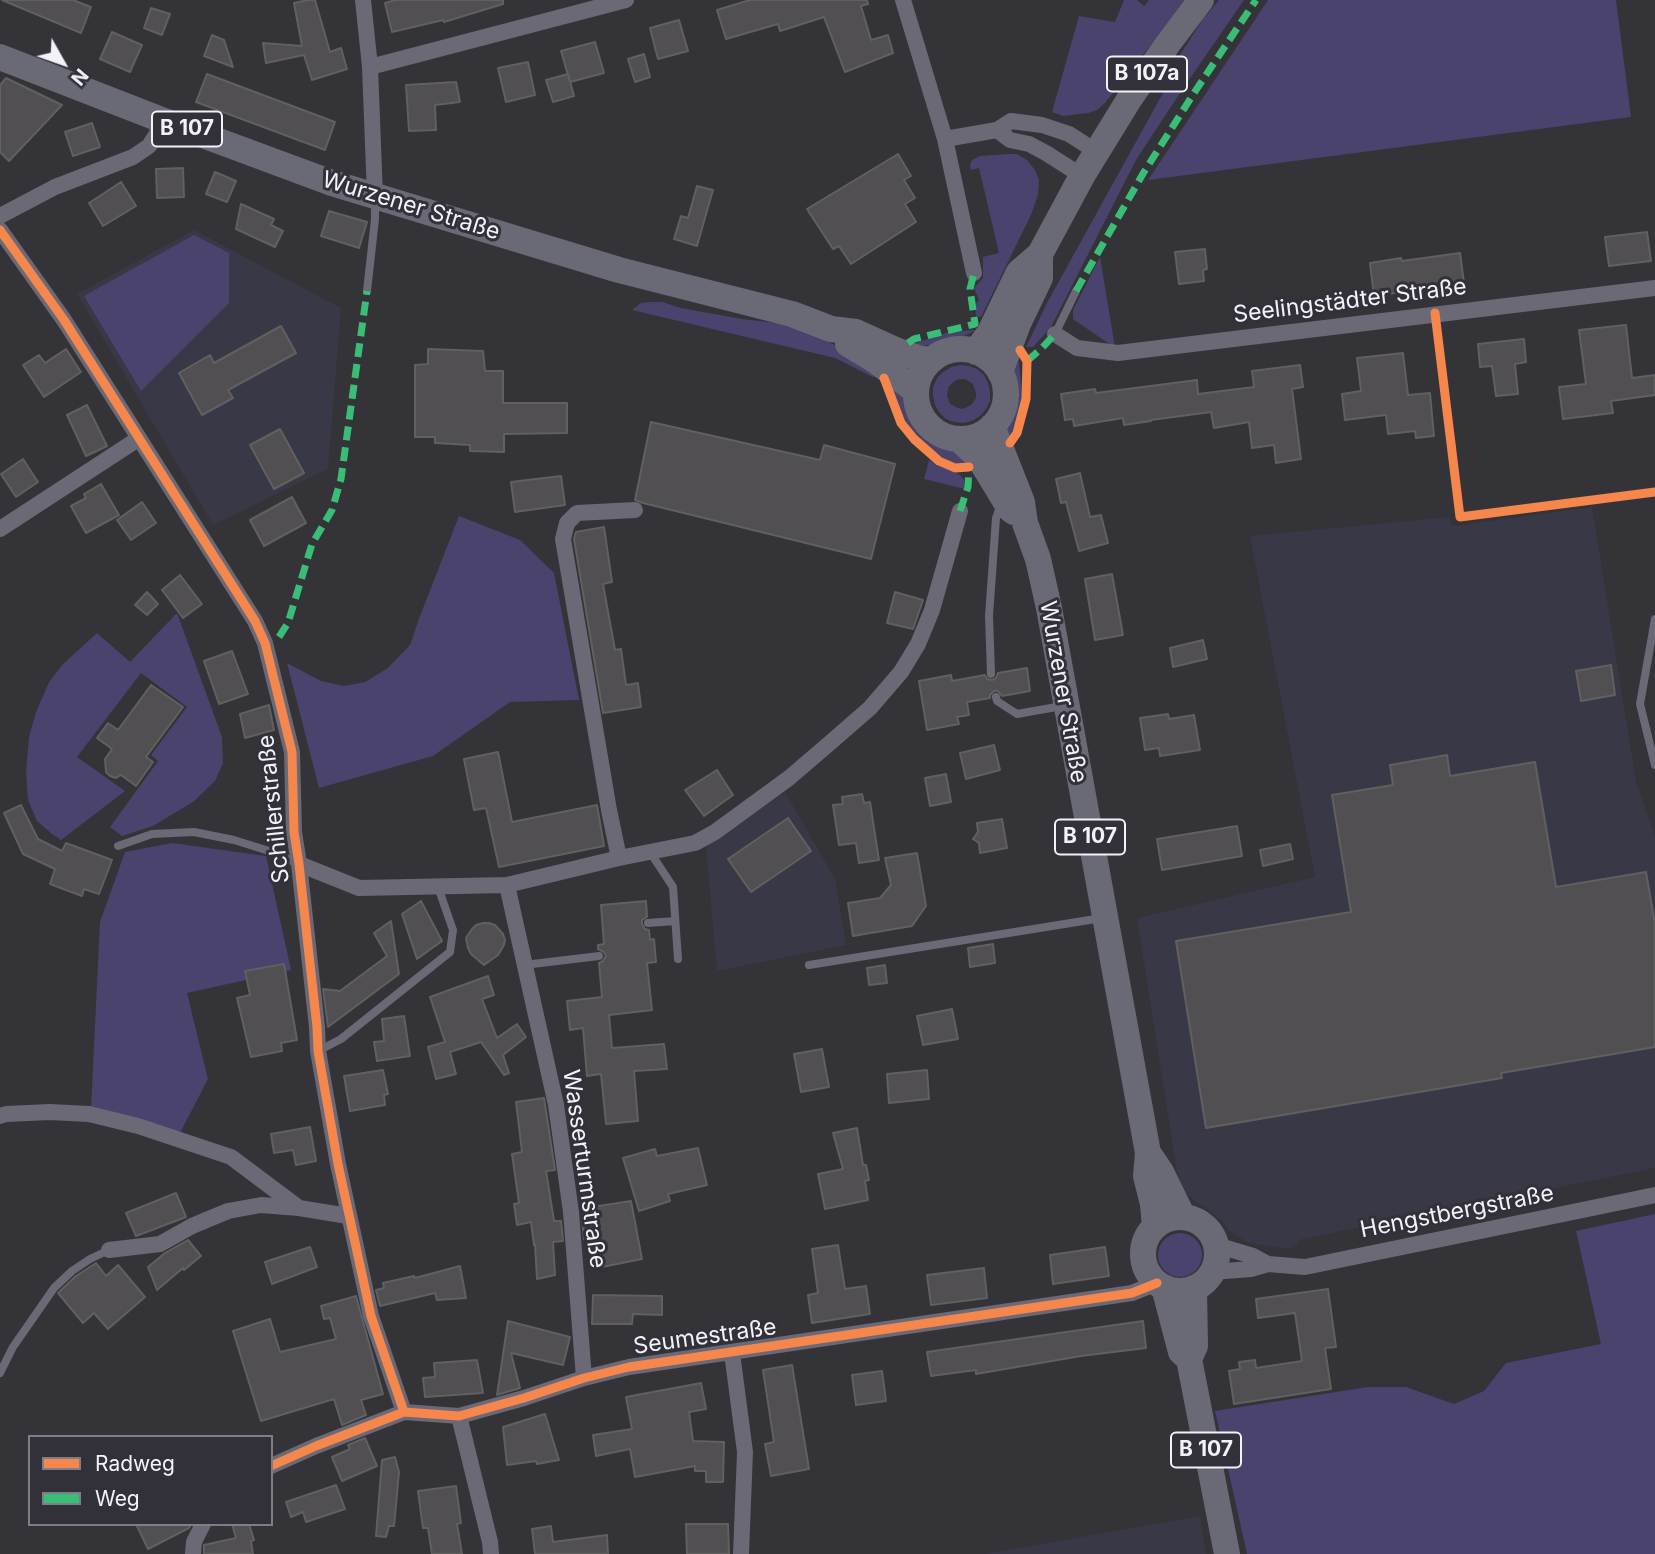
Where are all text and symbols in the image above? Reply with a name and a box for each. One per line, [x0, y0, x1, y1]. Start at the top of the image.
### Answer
north arrow [28, 28, 98, 98]
road number: B 107a [1107, 56, 1187, 92]
text: N [66, 64, 93, 90]
road number: B 107 [152, 111, 222, 146]
street label: Wurzener Straße [319, 166, 503, 246]
street label: Seelingstädter Straße [1232, 273, 1468, 329]
street label: Wurzener Straße [1033, 599, 1093, 785]
street label: Schillerstraße [252, 733, 296, 885]
road number: B 107 [1055, 820, 1125, 854]
street label: Wasserturmstraße [556, 1068, 612, 1270]
street label: Hengstbergstraße [1358, 1180, 1556, 1244]
street label: Seumestraße [632, 1313, 778, 1361]
road number: B 107 [1171, 1432, 1241, 1468]
legend [28, 1435, 273, 1526]
text: Radweg [95, 1451, 175, 1476]
text: Weg [95, 1486, 140, 1511]

